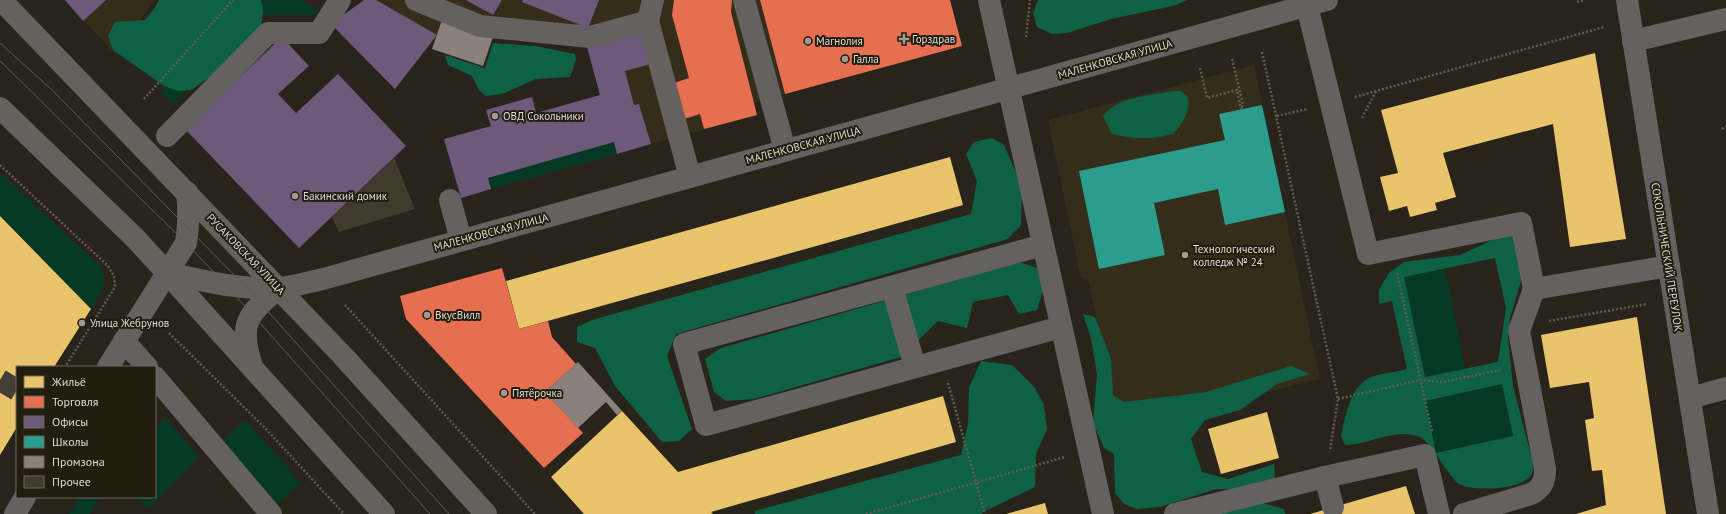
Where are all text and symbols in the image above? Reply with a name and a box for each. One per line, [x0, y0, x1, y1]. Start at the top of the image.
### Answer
place label: Горздрав [912, 32, 955, 46]
place label: Магнолия [816, 34, 863, 48]
marker: Горздрав [899, 34, 909, 44]
marker: Магнолия [803, 36, 813, 46]
street label: МАЛЕНКОВСКАЯ УЛИЦА [1056, 36, 1174, 82]
place label: Галла [853, 52, 879, 66]
marker: Галла [840, 54, 850, 64]
place label: ОВД Сокольники [503, 109, 584, 123]
marker: ОВД Сокольники [490, 111, 500, 121]
street label: МАЛЕНКОВСКАЯ УЛИЦА [744, 123, 862, 167]
street label: СОКОЛЬНИЧЕСКИЙ ПЕРЕУЛОК [1648, 181, 1686, 333]
place label: Бакинский домик [303, 189, 388, 203]
marker: Бакинский домик [290, 191, 300, 201]
street label: МАЛЕНКОВСКАЯ УЛИЦА [432, 210, 550, 254]
street label: РУСАКОВСКАЯ УЛИЦА [204, 211, 289, 298]
place label: Технологический колледж № 24 [1193, 242, 1275, 269]
marker: Технологический колледж № 24 [1180, 250, 1190, 260]
place label: ВкусВилл [435, 308, 480, 322]
marker: ВкусВилл [422, 310, 432, 320]
place label: Улица Жебрунов [90, 316, 169, 330]
marker: Улица Жебрунов [77, 318, 87, 328]
legend [16, 366, 156, 498]
text: Жильё [51, 374, 86, 389]
place label: Пятёрочка [512, 386, 562, 400]
marker: Пятёрочка [499, 388, 509, 398]
text: Торговля [52, 394, 98, 409]
text: Офисы [52, 414, 88, 429]
text: Школы [52, 434, 88, 449]
text: Промзона [52, 454, 105, 469]
text: Прочее [52, 474, 91, 489]

